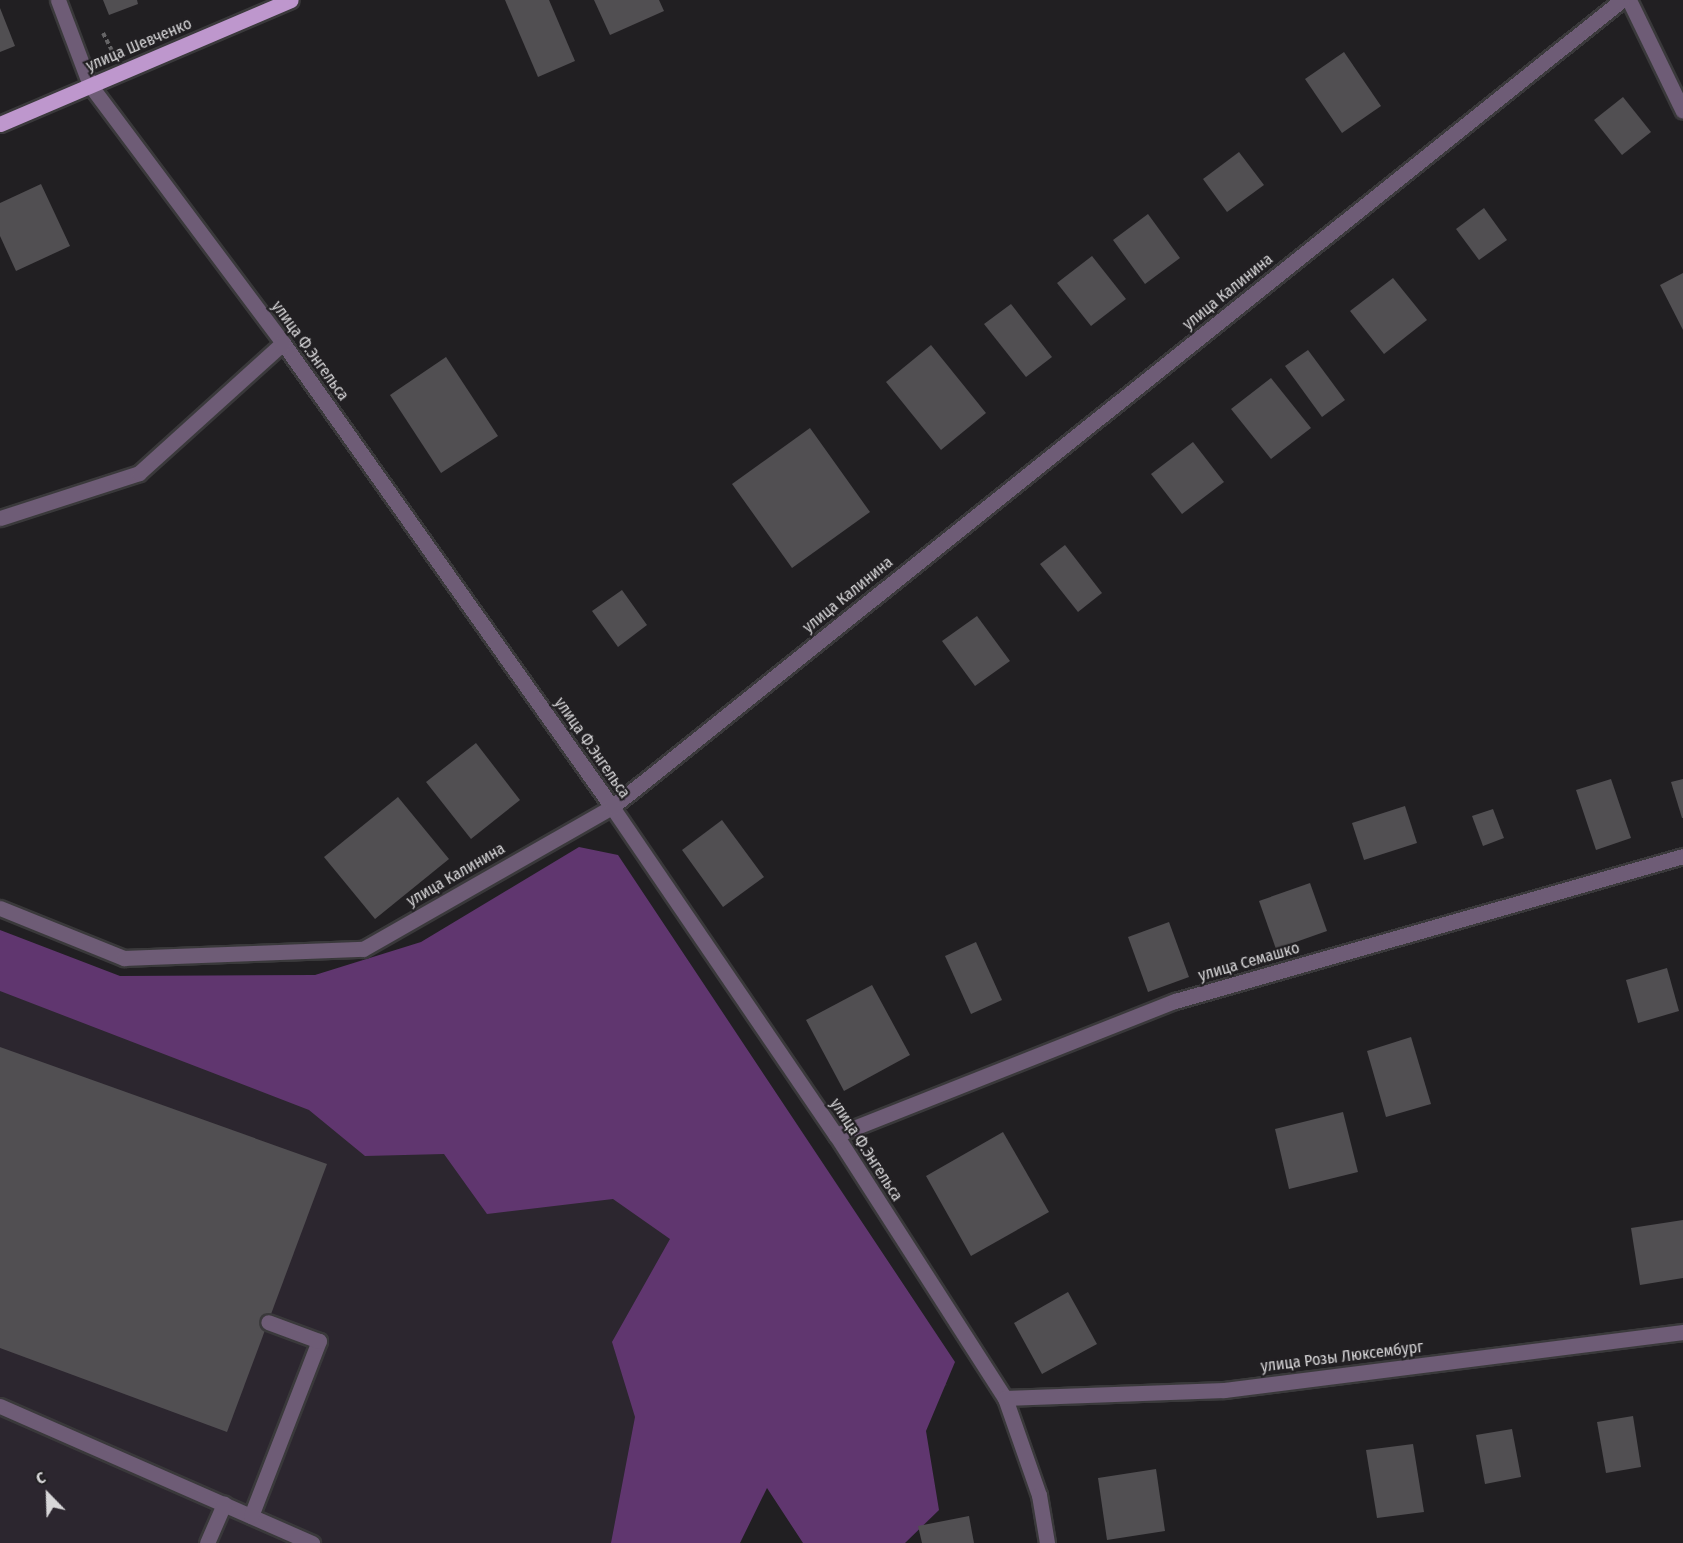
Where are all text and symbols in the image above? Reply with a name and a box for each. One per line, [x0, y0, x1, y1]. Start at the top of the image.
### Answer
street label: улица Шевченко [83, 14, 195, 76]
street label: улица Калинина [1179, 250, 1277, 334]
street label: улица Ф.Энгельса [267, 297, 353, 405]
street label: улица Калинина [799, 553, 897, 637]
street label: улица Ф.Энгельса [550, 694, 634, 802]
street label: улица Калинина [403, 839, 509, 911]
street label: улица Семашко [1196, 938, 1302, 986]
street label: улица Ф.Энгельса [826, 1095, 906, 1205]
street label: улица Розы Люксембург [1260, 1338, 1424, 1376]
north arrow [18, 1465, 78, 1525]
text: С [33, 1468, 48, 1488]

